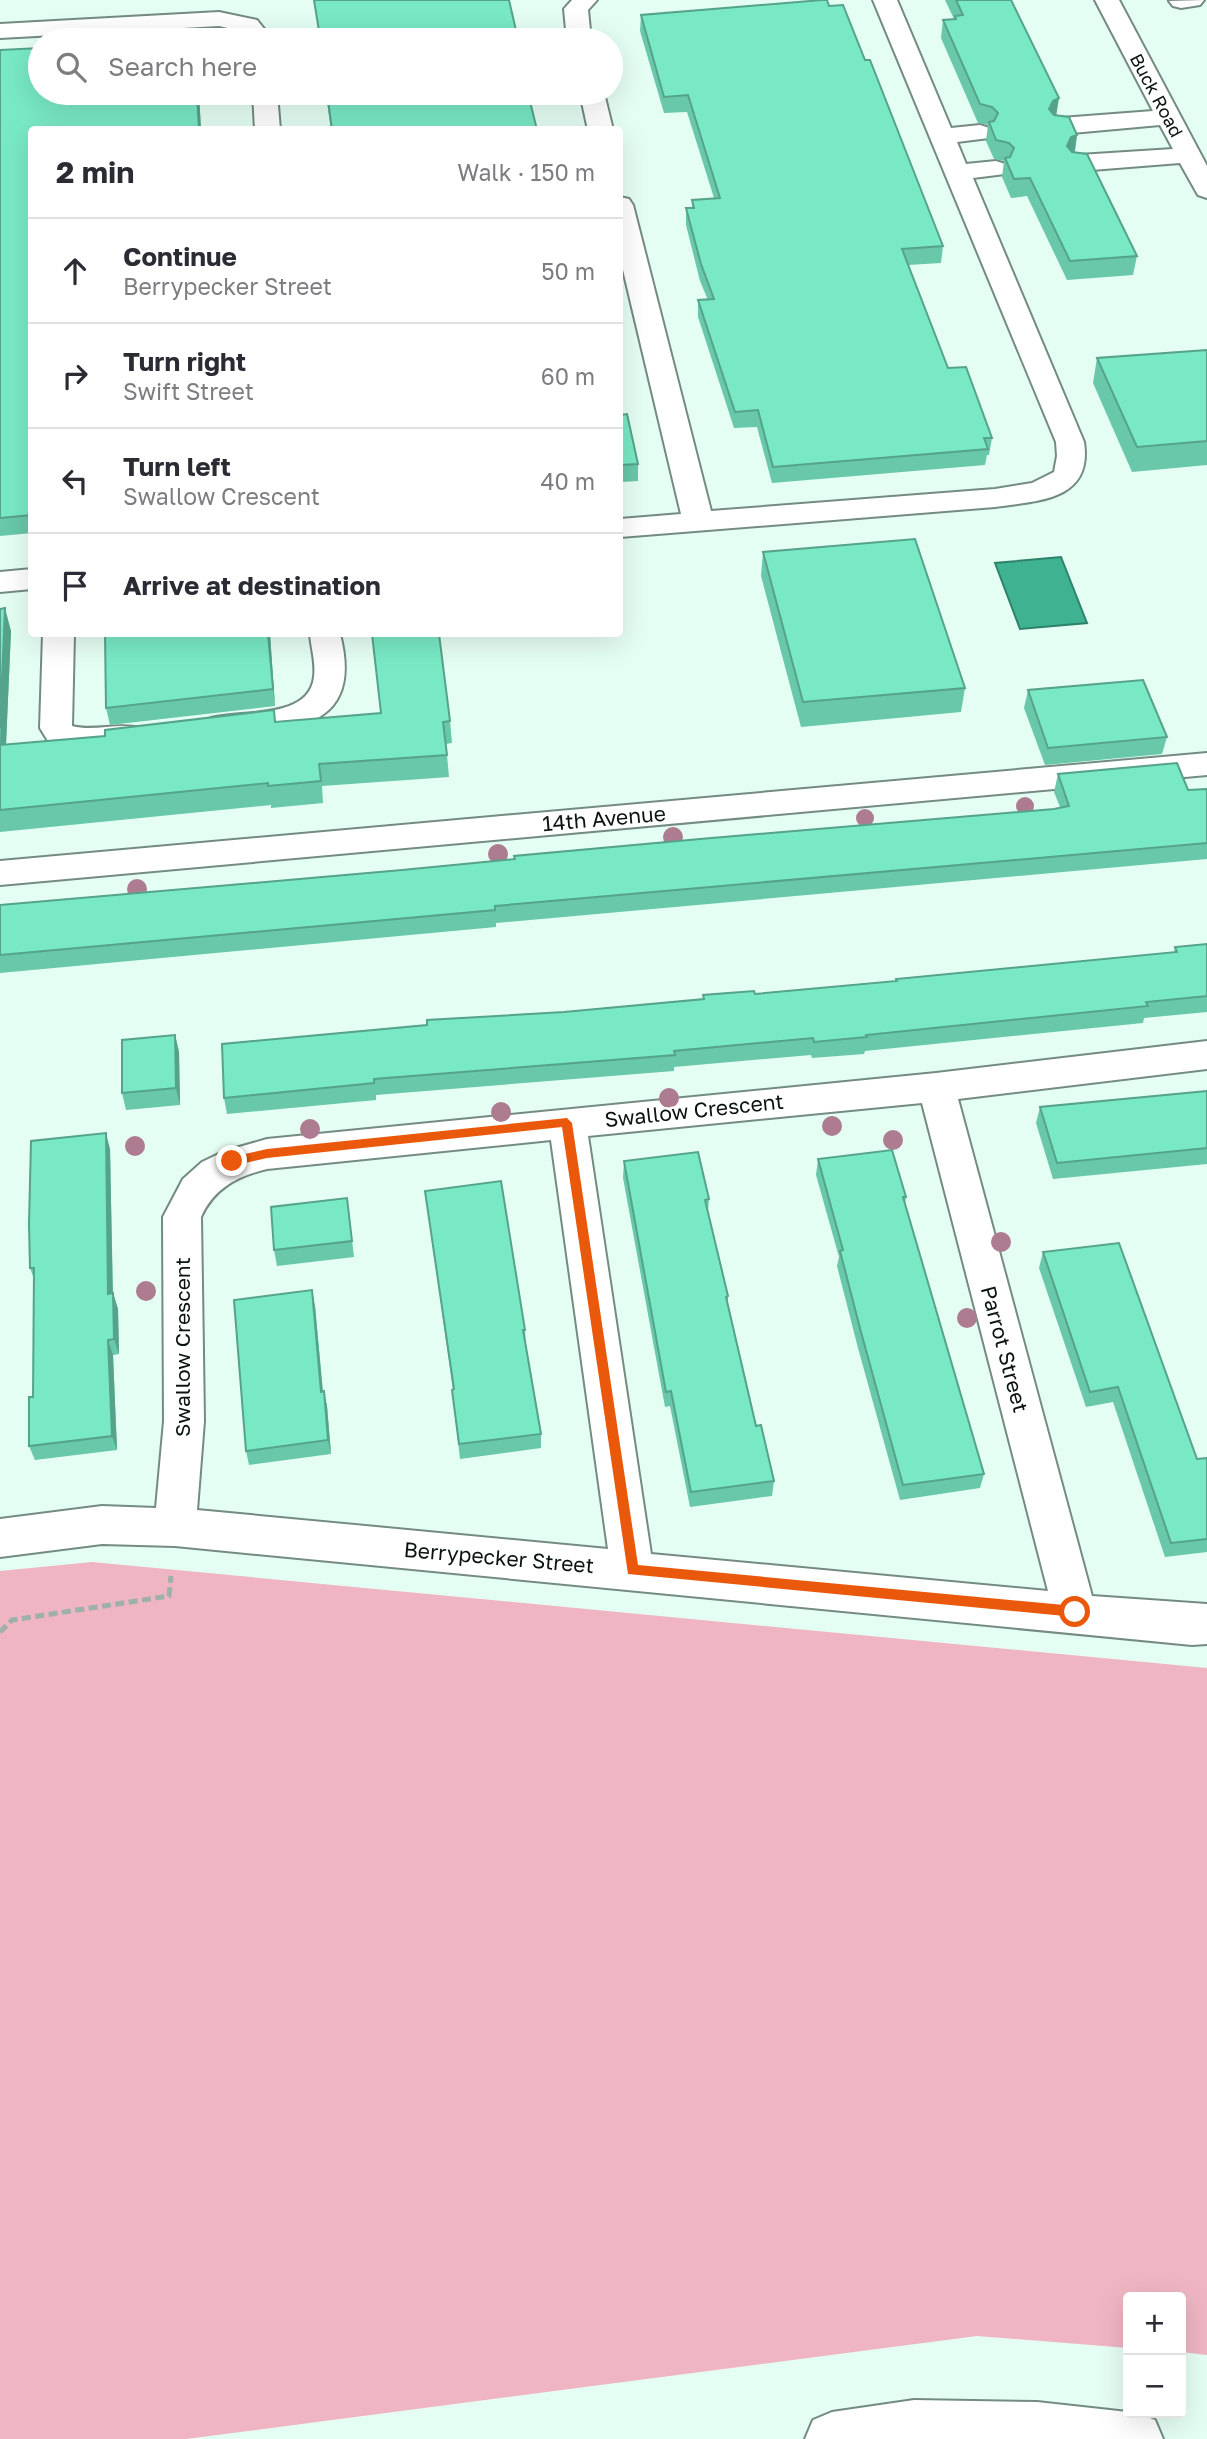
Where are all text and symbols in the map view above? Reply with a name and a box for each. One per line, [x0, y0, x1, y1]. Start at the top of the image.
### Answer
search box [28, 28, 623, 105]
icon: search [52, 48, 90, 86]
street label: Buck Road [1126, 49, 1188, 141]
text: Search here [108, 51, 257, 82]
text: 2 min [56, 154, 134, 190]
text: Walk · 150 m [457, 158, 595, 186]
text: Continue [123, 241, 237, 272]
icon: ahead [56, 252, 94, 290]
text: 50 m [541, 257, 595, 285]
text: Berrypecker Street [123, 272, 332, 300]
text: Turn right [123, 346, 246, 377]
icon: right [56, 357, 94, 395]
text: 60 m [541, 362, 595, 390]
text: Swift Street [123, 377, 254, 405]
text: Turn left [123, 451, 231, 482]
icon: left [56, 462, 94, 500]
text: 40 m [541, 467, 595, 495]
text: Swallow Crescent [123, 482, 320, 510]
icon: arrive [56, 567, 94, 605]
text: Arrive at destination [123, 570, 381, 601]
street label: 14th Avenue [541, 800, 667, 836]
street label: Swallow Crescent [603, 1088, 785, 1132]
route end [216, 1145, 247, 1176]
street label: Swallow Crescent [169, 1257, 195, 1437]
street label: Parrot Street [976, 1283, 1034, 1415]
street label: Berrypecker Street [403, 1536, 595, 1578]
route start [1059, 1596, 1090, 1627]
map controls [1123, 2292, 1186, 2418]
button: + [1123, 2292, 1186, 2355]
button: − [1123, 2355, 1186, 2418]

